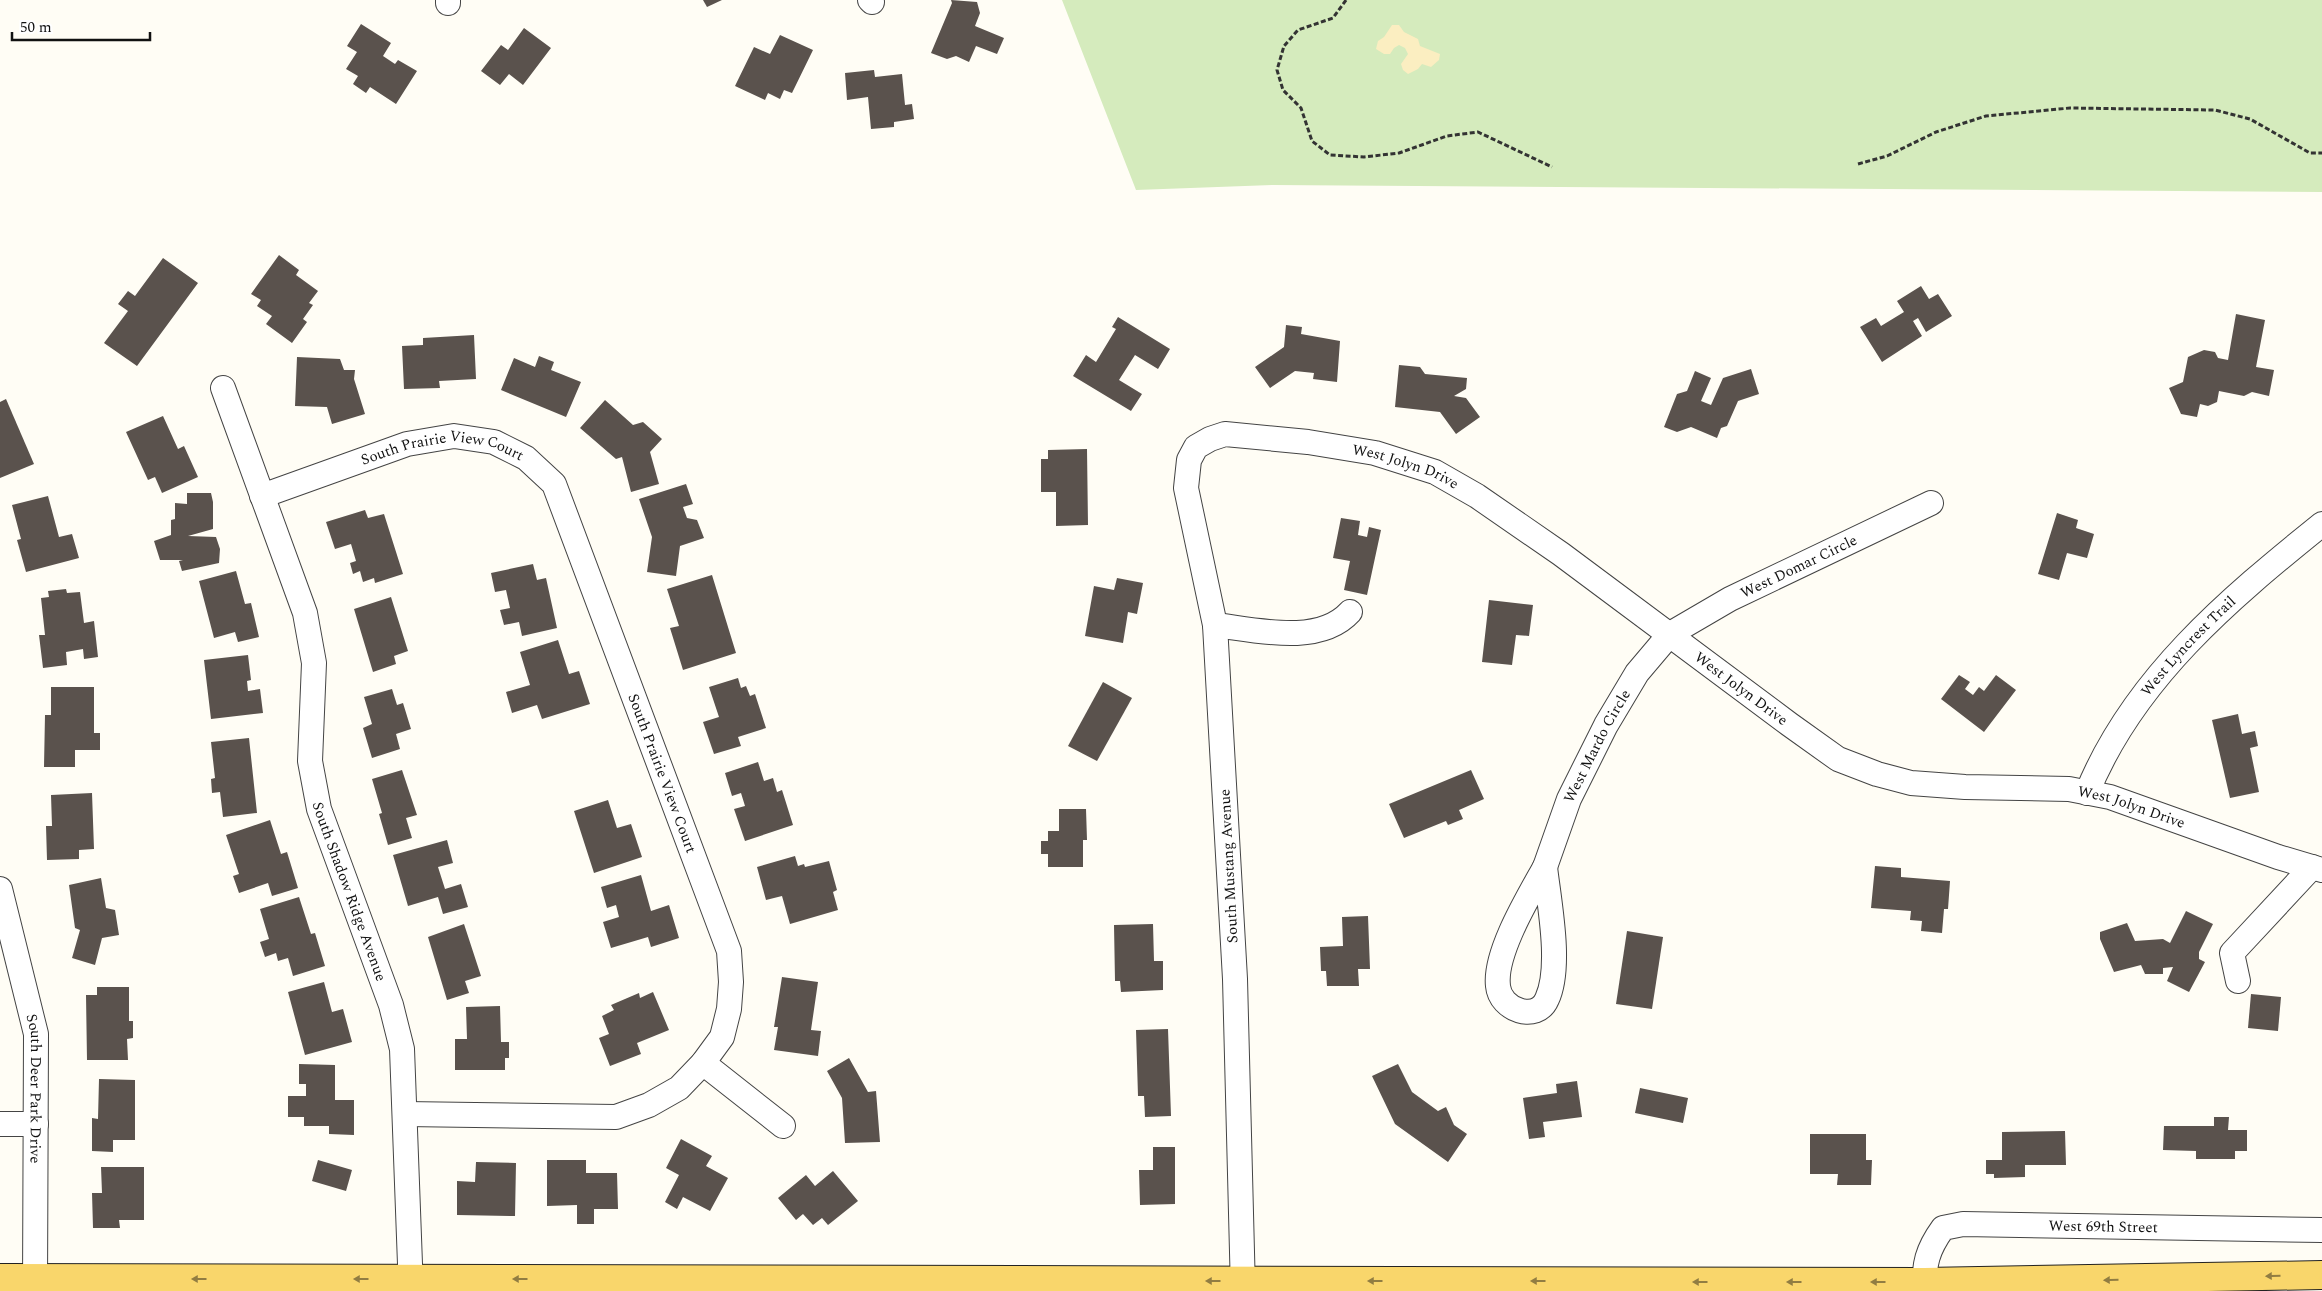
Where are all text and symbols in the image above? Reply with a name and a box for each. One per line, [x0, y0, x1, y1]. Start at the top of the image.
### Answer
scale bar [12, 10, 150, 42]
text: 50 m [20, 16, 52, 39]
text: South Prairie View Court [358, 424, 528, 471]
street label: West Jolyn Drive [1351, 438, 1463, 495]
street label: South Prairie View Court [358, 452, 526, 472]
street label: West Domar Circle [1736, 528, 1861, 604]
street label: West Lyncrest Trail [2135, 590, 2241, 701]
street label: West Jolyn Drive [1690, 646, 1793, 731]
street label: West Mardo Circle [1557, 685, 1636, 807]
street label: South Prairie View Court [622, 690, 703, 856]
street label: West Jolyn Drive [2076, 779, 2188, 834]
street label: South Mustang Avenue [1213, 788, 1245, 944]
street label: South Shadow Ridge Avenue [306, 800, 393, 984]
street label: South Deer Park Drive [20, 1011, 48, 1164]
street label: West 69th Street [2048, 1214, 2158, 1239]
one-way arrow [2265, 1273, 2281, 1281]
one-way arrow [191, 1274, 207, 1282]
one-way arrow [353, 1275, 369, 1283]
one-way arrow [512, 1275, 528, 1283]
one-way arrow [2103, 1276, 2119, 1284]
one-way arrow [1204, 1277, 1220, 1285]
one-way arrow [1367, 1277, 1383, 1285]
one-way arrow [1529, 1277, 1545, 1285]
one-way arrow [1692, 1278, 1708, 1286]
one-way arrow [1785, 1278, 1801, 1286]
one-way arrow [1870, 1278, 1886, 1286]

